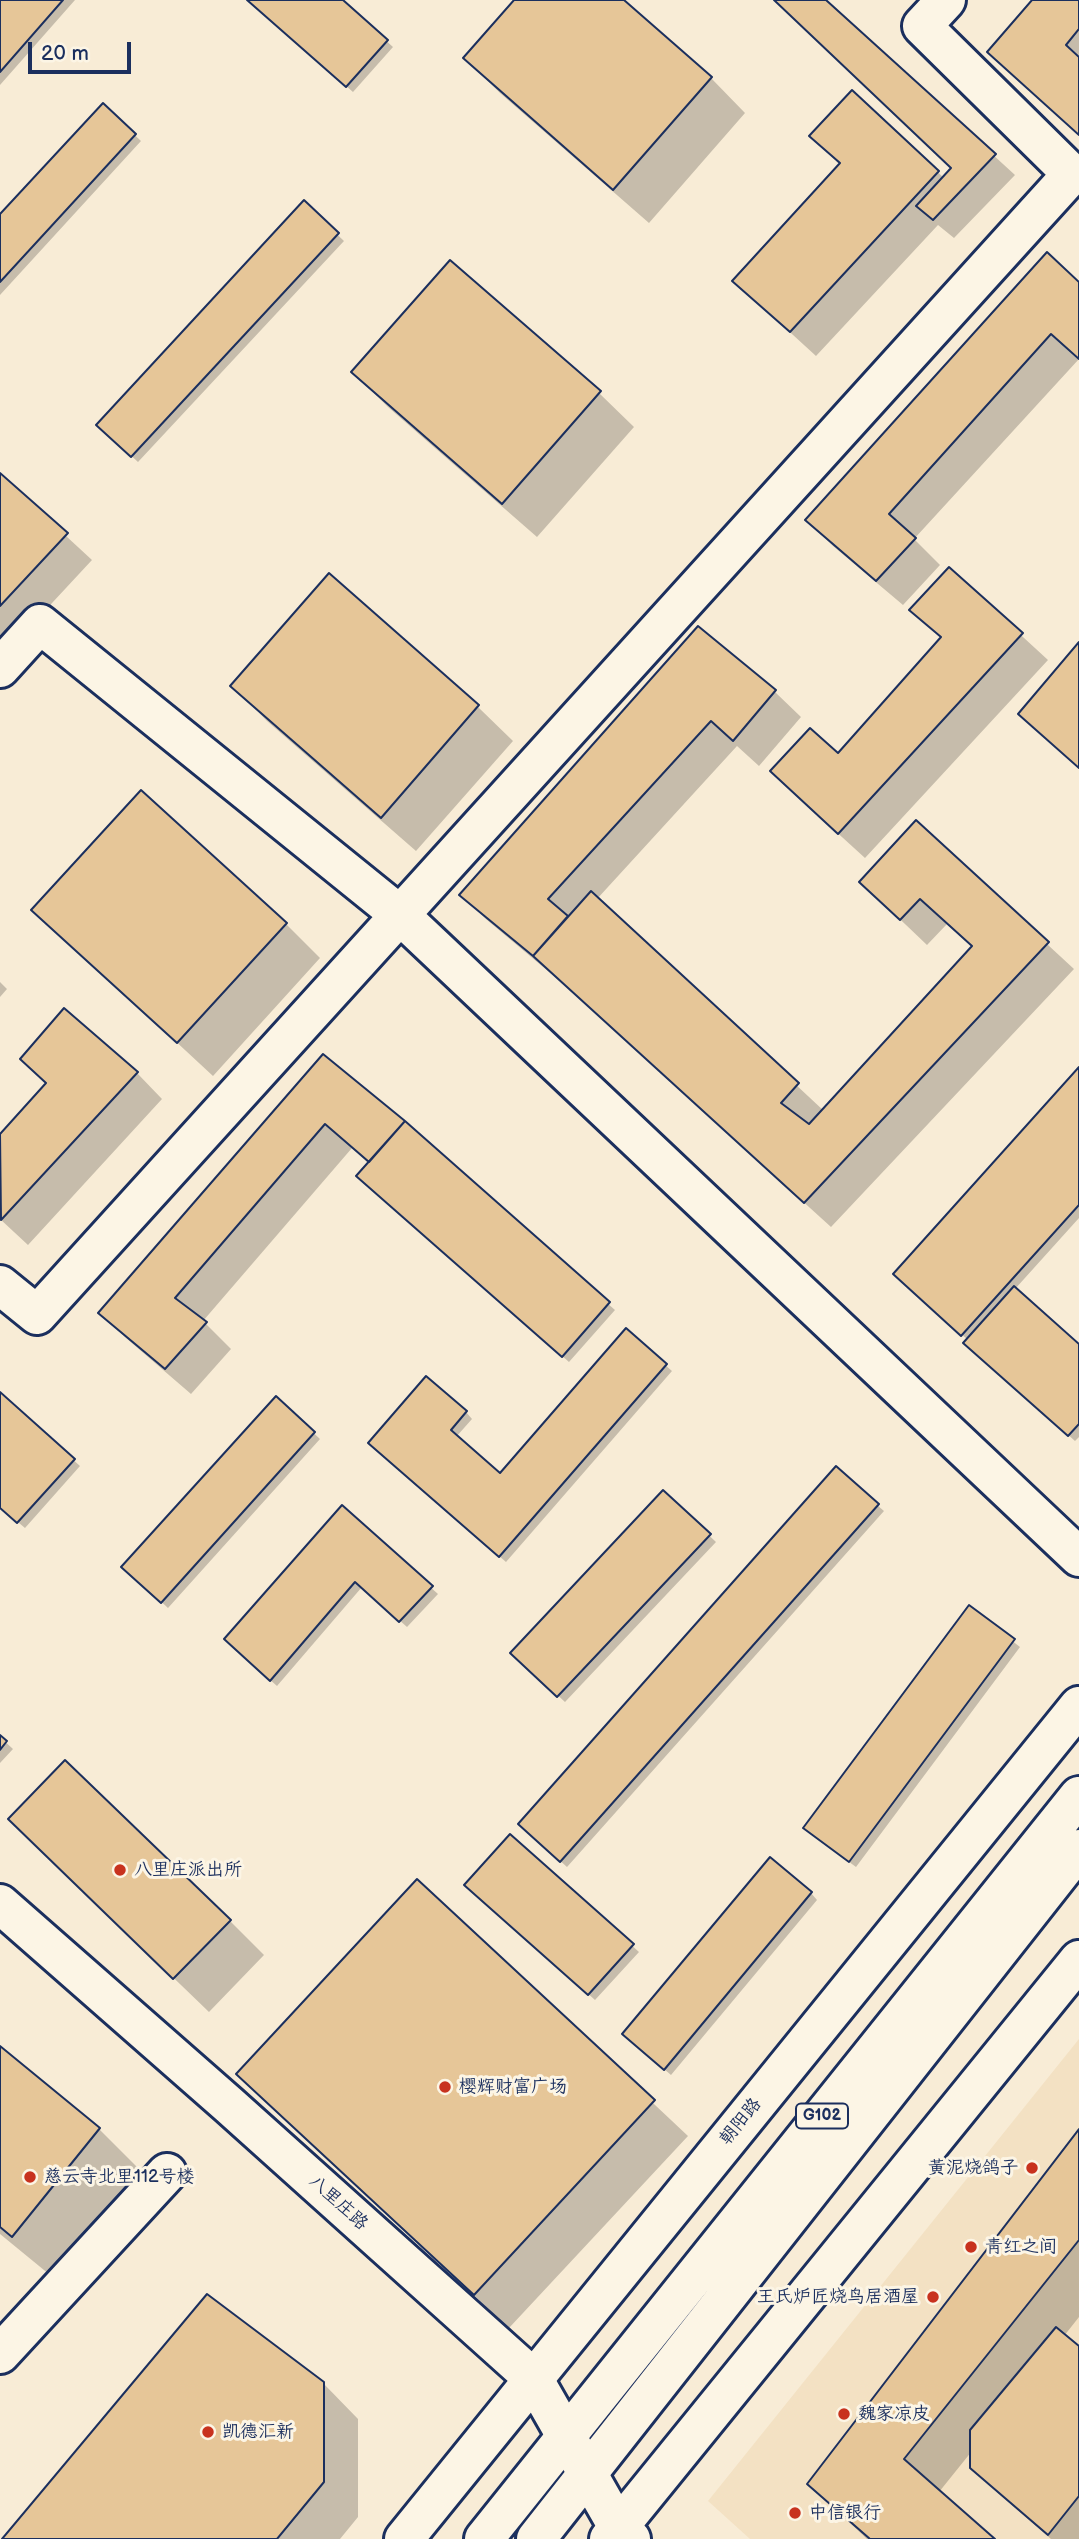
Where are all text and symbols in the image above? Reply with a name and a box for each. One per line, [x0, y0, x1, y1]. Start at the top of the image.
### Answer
scale bar [32, 28, 135, 72]
text: 20 m [41, 41, 89, 66]
place label: 八里庄派出所 [134, 1859, 242, 1881]
marker: 八里庄派出所 [112, 1862, 128, 1878]
place label: 樱辉财富广场 [459, 2076, 567, 2098]
marker: 樱辉财富广场 [437, 2079, 453, 2095]
street label: 朝阳路 [716, 2094, 766, 2150]
road number: G102 [796, 2104, 848, 2128]
place label: 黄泥烧鸽子 [928, 2157, 1018, 2179]
marker: 黄泥烧鸽子 [1024, 2160, 1040, 2176]
place label: 慈云寺北里112号楼 [44, 2166, 195, 2188]
marker: 慈云寺北里112号楼 [22, 2169, 38, 2185]
street label: 八里庄路 [304, 2171, 372, 2235]
place label: 青红之间 [985, 2236, 1057, 2258]
marker: 青红之间 [963, 2239, 979, 2255]
place label: 王氏炉匠烧鸟居酒屋 [757, 2286, 919, 2308]
marker: 王氏炉匠烧鸟居酒屋 [925, 2289, 941, 2305]
place label: 魏家凉皮 [858, 2403, 930, 2425]
marker: 魏家凉皮 [836, 2406, 852, 2422]
place label: 凯德汇新 [222, 2421, 294, 2443]
marker: 凯德汇新 [200, 2424, 216, 2440]
place label: 中信银行 [809, 2502, 881, 2524]
marker: 中信银行 [787, 2505, 803, 2521]

